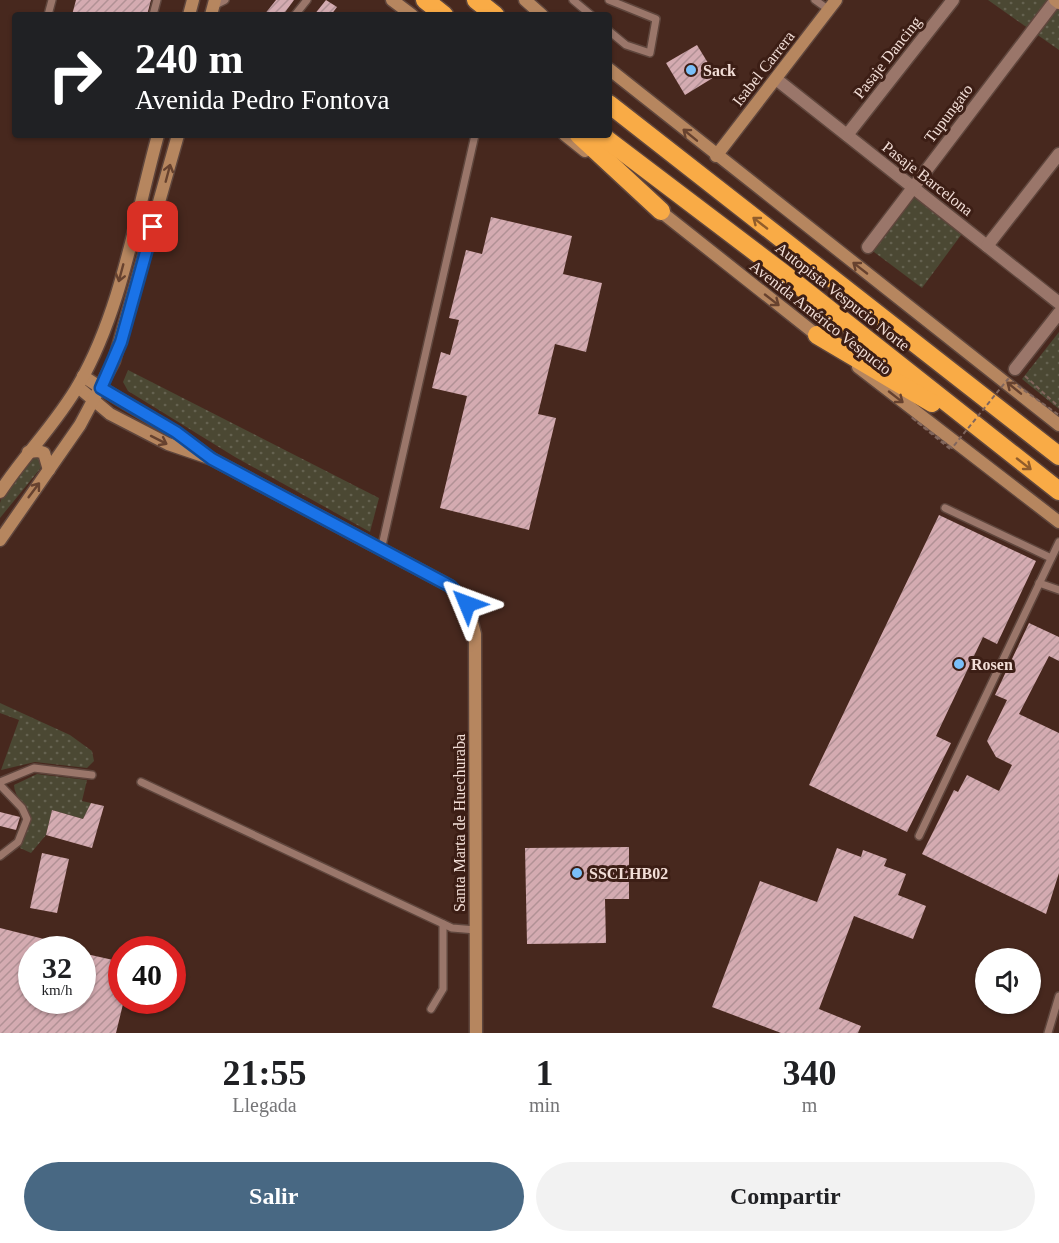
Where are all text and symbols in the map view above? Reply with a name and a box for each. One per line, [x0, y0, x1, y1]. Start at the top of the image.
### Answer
street label: Pasaje Dancing [850, 13, 925, 102]
street label: Isabel Carrera [729, 28, 798, 109]
icon: right [36, 36, 114, 114]
text: 240 m [135, 36, 244, 82]
place label: Sack [703, 62, 736, 79]
marker: Sack [684, 63, 698, 77]
street label: Tupungato [921, 81, 977, 146]
text: Avenida Pedro Fontova [135, 85, 389, 115]
one-way arrow [682, 128, 698, 141]
street label: Pasaje Barcelona [879, 138, 976, 220]
one-way arrow [162, 163, 174, 182]
pin [127, 201, 178, 252]
icon: arrive [136, 210, 169, 243]
one-way arrow [752, 216, 768, 229]
street label: Autopista Vespucio Norte [772, 239, 913, 355]
street label: Avenida Américo Vespucio [746, 257, 895, 379]
one-way arrow [852, 261, 868, 274]
one-way arrow [115, 263, 127, 282]
one-way arrow [764, 293, 780, 306]
one-way arrow [1006, 382, 1022, 395]
one-way arrow [888, 391, 904, 404]
one-way arrow [150, 434, 168, 446]
one-way arrow [1016, 457, 1032, 470]
one-way arrow [27, 482, 40, 498]
position arrow [435, 572, 499, 636]
place label: Rosen [971, 656, 1013, 673]
marker: Rosen [952, 657, 966, 671]
street label: Santa Marta de Huechuraba [451, 734, 468, 912]
place label: SSCLHB02 [589, 865, 668, 882]
marker: SSCLHB02 [570, 866, 584, 880]
speed limit sign: 40 [108, 936, 186, 1014]
map controls [975, 948, 1041, 1014]
button: sound [975, 948, 1041, 1014]
text: 32 [42, 951, 72, 984]
text: km/h [42, 982, 72, 998]
text: 21:55 [222, 1053, 306, 1093]
text: 1 [536, 1053, 554, 1093]
text: 340 [783, 1053, 837, 1093]
text: Llegada [232, 1094, 297, 1116]
text: min [529, 1094, 560, 1116]
text: m [802, 1094, 817, 1116]
button: Salir [24, 1162, 524, 1231]
button: Compartir [536, 1162, 1035, 1231]

